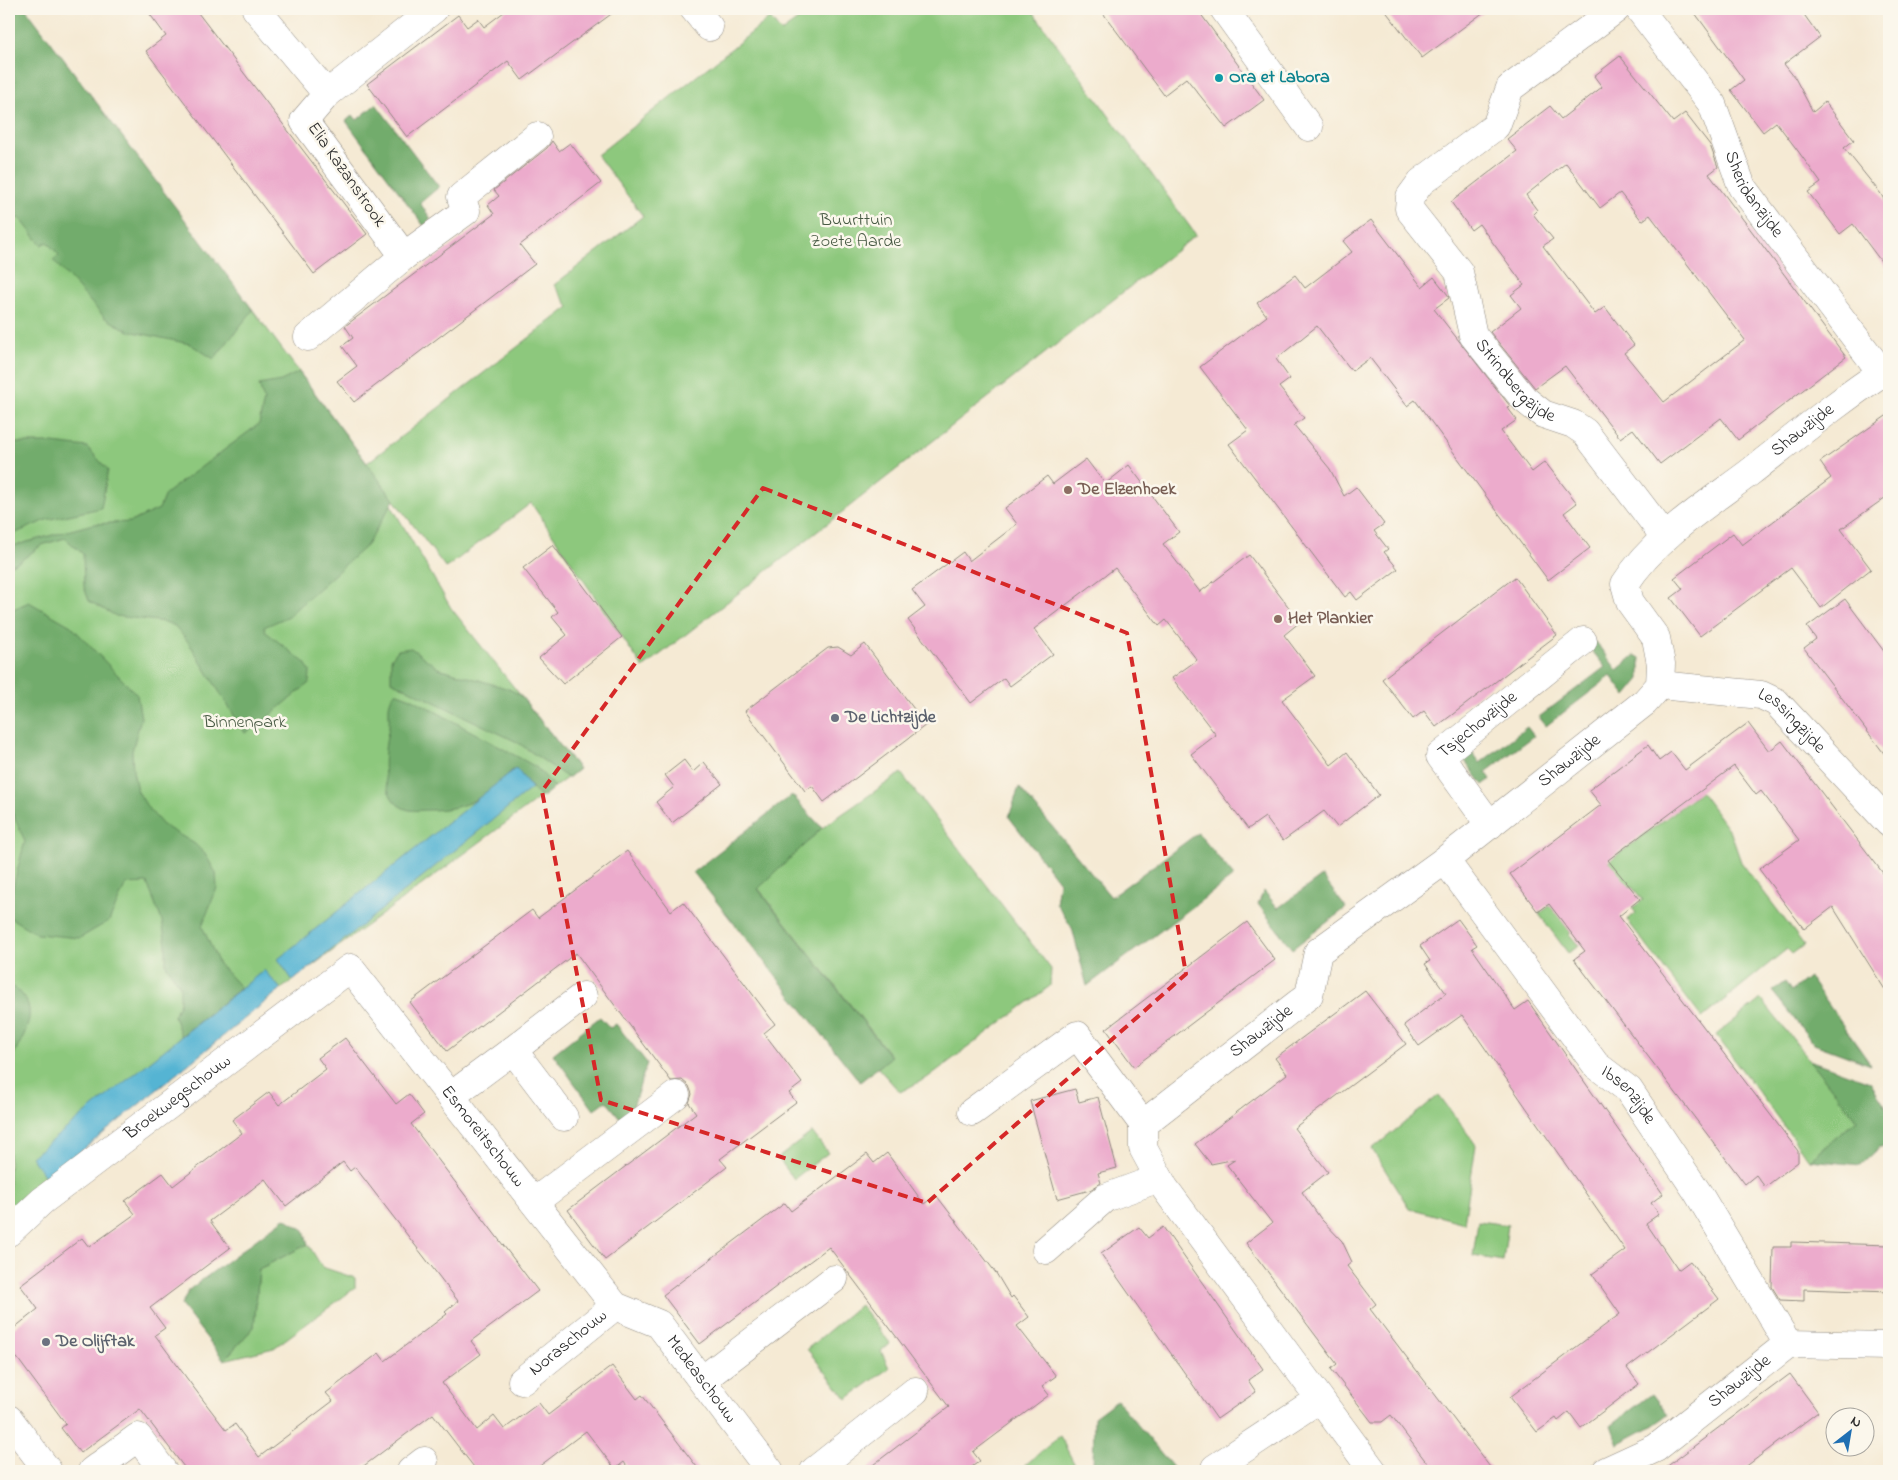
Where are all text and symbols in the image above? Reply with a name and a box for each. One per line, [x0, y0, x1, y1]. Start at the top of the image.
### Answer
place label: Ora et Labora [1229, 65, 1330, 91]
marker: Ora et Labora [1213, 72, 1225, 84]
street label: Elia Kazanstrook [300, 117, 392, 233]
street label: Sheridanzijde [1717, 148, 1790, 244]
park label: Buurttuin Zoete Aarde [811, 208, 902, 255]
street label: Strindbergzijde [1468, 333, 1559, 430]
street label: Shawzijde [1766, 397, 1841, 464]
place label: De Elzenhoek [1077, 477, 1177, 503]
marker: De Elzenhoek [1062, 484, 1074, 496]
place label: Het Plankier [1288, 606, 1373, 632]
marker: Het Plankier [1272, 613, 1284, 625]
street label: Lessingzijde [1753, 682, 1832, 760]
street label: Tsjechovzijde [1433, 685, 1524, 766]
place label: De Lichtzijde [844, 705, 937, 731]
park label: Binnenpark [202, 710, 287, 736]
marker: De Lichtzijde [829, 712, 841, 724]
street label: Shawzijde [1533, 728, 1608, 795]
street label: Shawzijde [1224, 998, 1300, 1065]
street label: Broekwegschouw [118, 1049, 237, 1148]
street label: Ibsenzijde [1595, 1060, 1662, 1131]
street label: Esmoreitschouw [434, 1080, 531, 1194]
street label: Noraschouw [524, 1304, 614, 1383]
place label: De Olijftak [55, 1329, 136, 1355]
street label: Medeaschouw [659, 1330, 743, 1429]
marker: De Olijftak [40, 1336, 52, 1348]
street label: Shawzijde [1703, 1348, 1778, 1415]
north arrow [1826, 1408, 1876, 1458]
text: N [1846, 1411, 1865, 1434]

